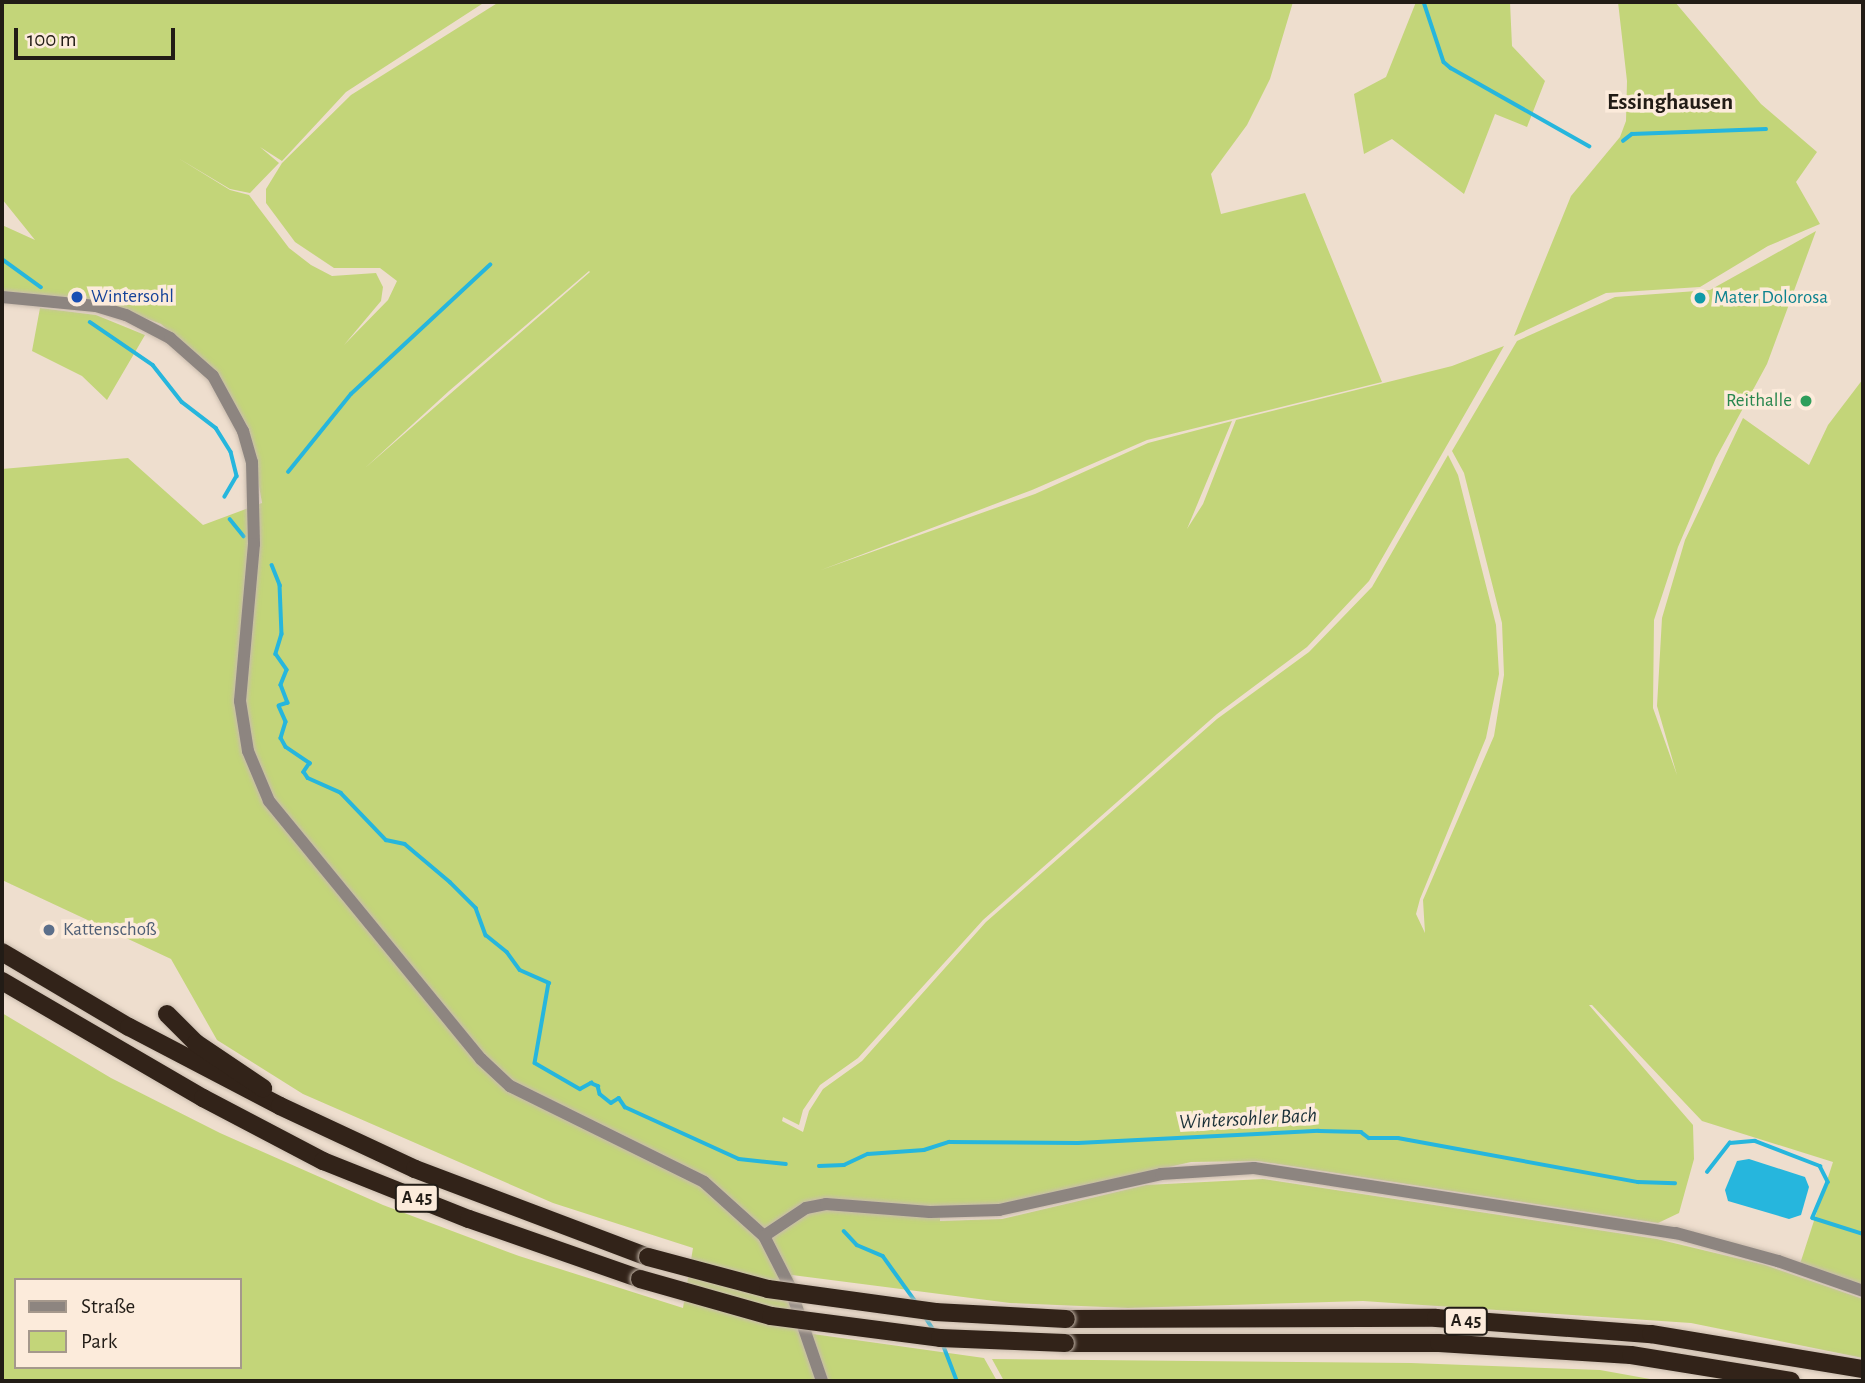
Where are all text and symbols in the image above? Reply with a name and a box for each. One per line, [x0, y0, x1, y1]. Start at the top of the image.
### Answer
scale bar [18, 14, 178, 58]
text: 100 m [27, 29, 77, 50]
district label: Essinghausen [1607, 89, 1733, 117]
place label: Wintersohl [91, 286, 174, 308]
place label: Mater Dolorosa [1714, 287, 1828, 309]
marker: Wintersohl [69, 289, 85, 305]
marker: Mater Dolorosa [1692, 290, 1708, 306]
place label: Reithalle [1726, 390, 1792, 412]
marker: Reithalle [1798, 393, 1814, 409]
place label: Kattenschoß [63, 919, 156, 941]
marker: Kattenschoß [41, 922, 57, 938]
water label: Wintersohler Bach [1178, 1103, 1318, 1135]
road number: A 45 [394, 1184, 440, 1212]
legend [14, 1278, 242, 1369]
text: Straße [81, 1296, 135, 1317]
road number: A 45 [1443, 1306, 1489, 1336]
text: Park [81, 1331, 117, 1352]

